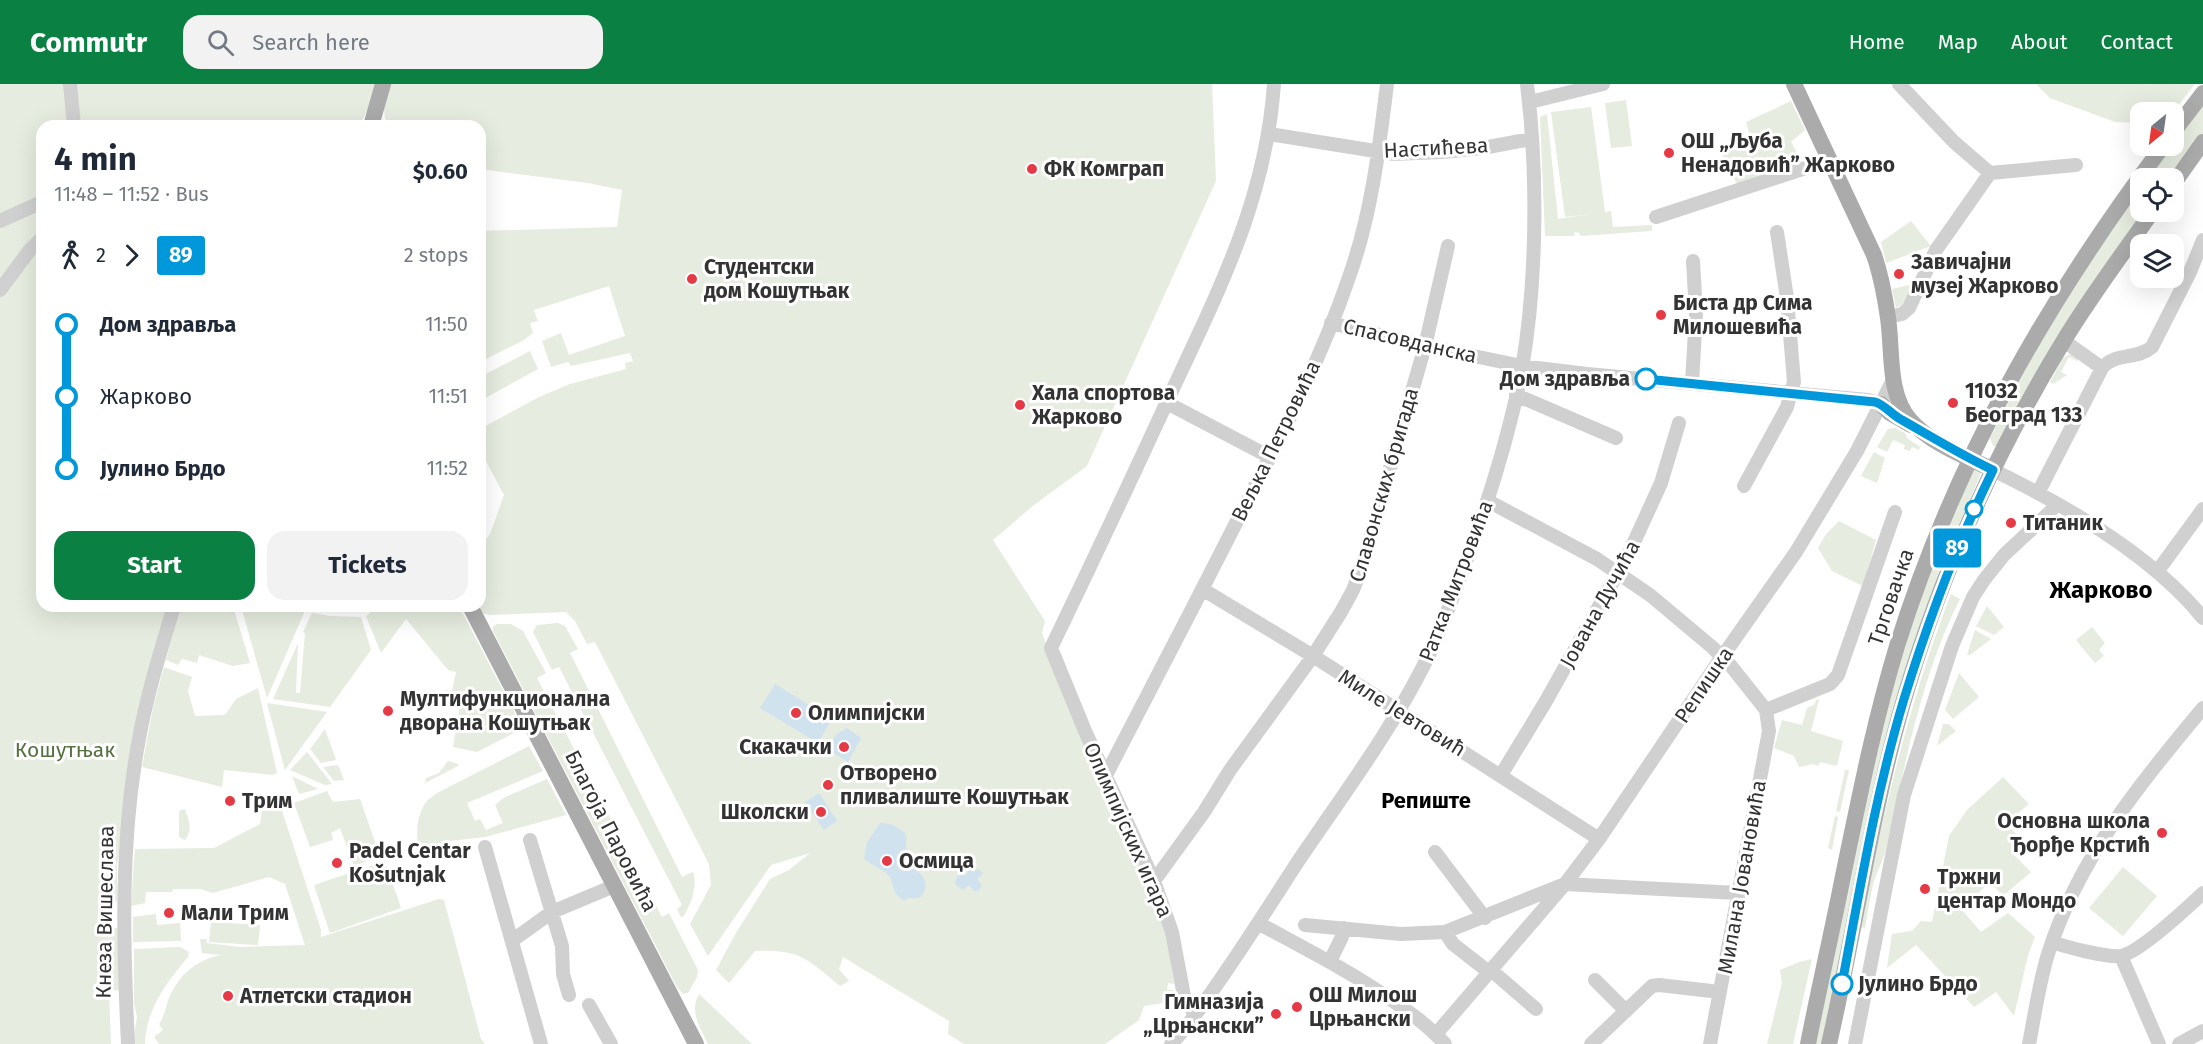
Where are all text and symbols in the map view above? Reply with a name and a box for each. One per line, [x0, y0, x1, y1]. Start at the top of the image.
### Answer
search box [183, 15, 603, 69]
text: Commutr [30, 26, 147, 59]
icon: search [204, 26, 237, 59]
text: Search here [252, 29, 370, 56]
text: Home [1849, 29, 1905, 55]
text: Map [1938, 29, 1978, 55]
text: About [2011, 29, 2068, 55]
text: Contact [2101, 29, 2173, 55]
north arrow [2130, 102, 2184, 156]
map controls [2130, 102, 2184, 288]
place label: ОШ „Љуба Ненадовић” Жарково [1681, 128, 1895, 178]
street label: Настићева [1383, 132, 1489, 164]
text: 4 min [54, 139, 137, 179]
marker: ОШ „Љуба Ненадовић” Жарково [1662, 146, 1676, 160]
place label: ФК Комграп [1044, 156, 1164, 182]
text: $0.60 [413, 158, 468, 185]
marker: ФК Комграп [1025, 162, 1039, 176]
button: locate [2130, 168, 2184, 222]
text: 11:48 – 11:52 · Bus [54, 182, 209, 206]
button: layers [2130, 234, 2184, 288]
icon: walk [54, 239, 87, 272]
icon: forward [115, 239, 148, 272]
text: 89 [169, 242, 193, 268]
text: 2 [96, 243, 106, 267]
text: 2 stops [404, 243, 468, 267]
place label: Завичајни музеј Жарково [1910, 249, 2059, 299]
place label: Студентски дом Кошутњак [704, 254, 850, 304]
marker: Завичајни музеј Жарково [1892, 267, 1906, 281]
marker: Студентски дом Кошутњак [685, 272, 699, 286]
place label: Биста др Сима Милошевића [1673, 290, 1813, 340]
marker: Биста др Сима Милошевића [1654, 308, 1668, 322]
text: Дом здравља [100, 311, 236, 338]
text: 11:50 [425, 312, 468, 336]
street label: Спасовданска [1341, 313, 1479, 369]
street label: Вељка Петровића [1226, 356, 1326, 526]
place label: Дом здравља [1499, 366, 1630, 392]
marker: Дом здравља [1635, 368, 1657, 390]
place label: 11032 Београд 133 [1965, 378, 2083, 428]
place label: Хала спортова Жарково [1031, 380, 1175, 430]
text: Жарково [100, 383, 192, 410]
text: 11:51 [428, 384, 468, 408]
street label: Славонских бригада [1344, 385, 1424, 585]
marker: 11032 Београд 133 [1946, 396, 1960, 410]
marker: Хала спортова Жарково [1013, 398, 1027, 412]
text: Јулино Брдо [100, 455, 226, 482]
text: 11:52 [426, 456, 468, 480]
street label: Ратка Митровића [1413, 497, 1499, 665]
unlabelled marker [1965, 500, 1983, 518]
place label: Титаник [2023, 510, 2103, 536]
marker: Титаник [2004, 516, 2018, 530]
line badge: 89 [1930, 528, 1984, 568]
button: Start [54, 531, 255, 600]
button: Tickets [267, 531, 468, 600]
street label: Јована Дучића [1554, 535, 1646, 673]
text: 89 [1945, 535, 1969, 561]
street label: Трговачка [1862, 545, 1920, 649]
district label: Жарково [2048, 576, 2153, 604]
street label: Репишка [1669, 642, 1739, 728]
street label: Миле Јевтовић [1333, 663, 1471, 763]
place label: Мултифункционална дворана Кошутњак [400, 686, 610, 736]
place label: Олимпијски [808, 700, 925, 726]
marker: Мултифункционална дворана Кошутњак [381, 704, 395, 718]
marker: Олимпијски [789, 706, 803, 720]
place label: Скакачки [739, 734, 832, 760]
park label: Кошутњак [15, 737, 115, 763]
street label: Олимпијских игара [1078, 738, 1178, 922]
marker: Скакачки [837, 740, 851, 754]
street label: Благоја Паровића [559, 746, 663, 916]
place label: Отворено пливалиште Кошутњак [840, 760, 1069, 810]
marker: Отворено пливалиште Кошутњак [821, 778, 835, 792]
street label: Милана Јовановића [1712, 778, 1772, 976]
district label: Репиште [1381, 787, 1471, 814]
place label: Трим [242, 788, 292, 814]
marker: Трим [223, 794, 237, 808]
place label: Школски [721, 799, 809, 825]
marker: Школски [814, 805, 828, 819]
place label: Основна школа Ђорђе Крстић [1997, 808, 2150, 858]
street label: Кнеза Вишеслава [90, 825, 120, 999]
marker: Основна школа Ђорђе Крстић [2155, 826, 2169, 840]
place label: Padel Centar Košutnjak [349, 838, 471, 888]
place label: Осмица [899, 848, 974, 874]
marker: Осмица [880, 854, 894, 868]
marker: Padel Centar Košutnjak [330, 856, 344, 870]
place label: Тржни центар Мондо [1937, 864, 2076, 914]
marker: Тржни центар Мондо [1918, 882, 1932, 896]
place label: Мали Трим [181, 900, 289, 926]
marker: Мали Трим [162, 906, 176, 920]
place label: Јулино Брдо [1857, 971, 1978, 997]
marker: Јулино Брдо [1831, 973, 1853, 995]
place label: ОШ Милош Црњански [1309, 982, 1417, 1032]
place label: Атлетски стадион [239, 983, 412, 1009]
marker: Атлетски стадион [221, 989, 235, 1003]
place label: Гимназија „Црњански” [1143, 989, 1264, 1039]
marker: ОШ Милош Црњански [1290, 1000, 1304, 1014]
marker: Гимназија „Црњански” [1269, 1007, 1283, 1021]

